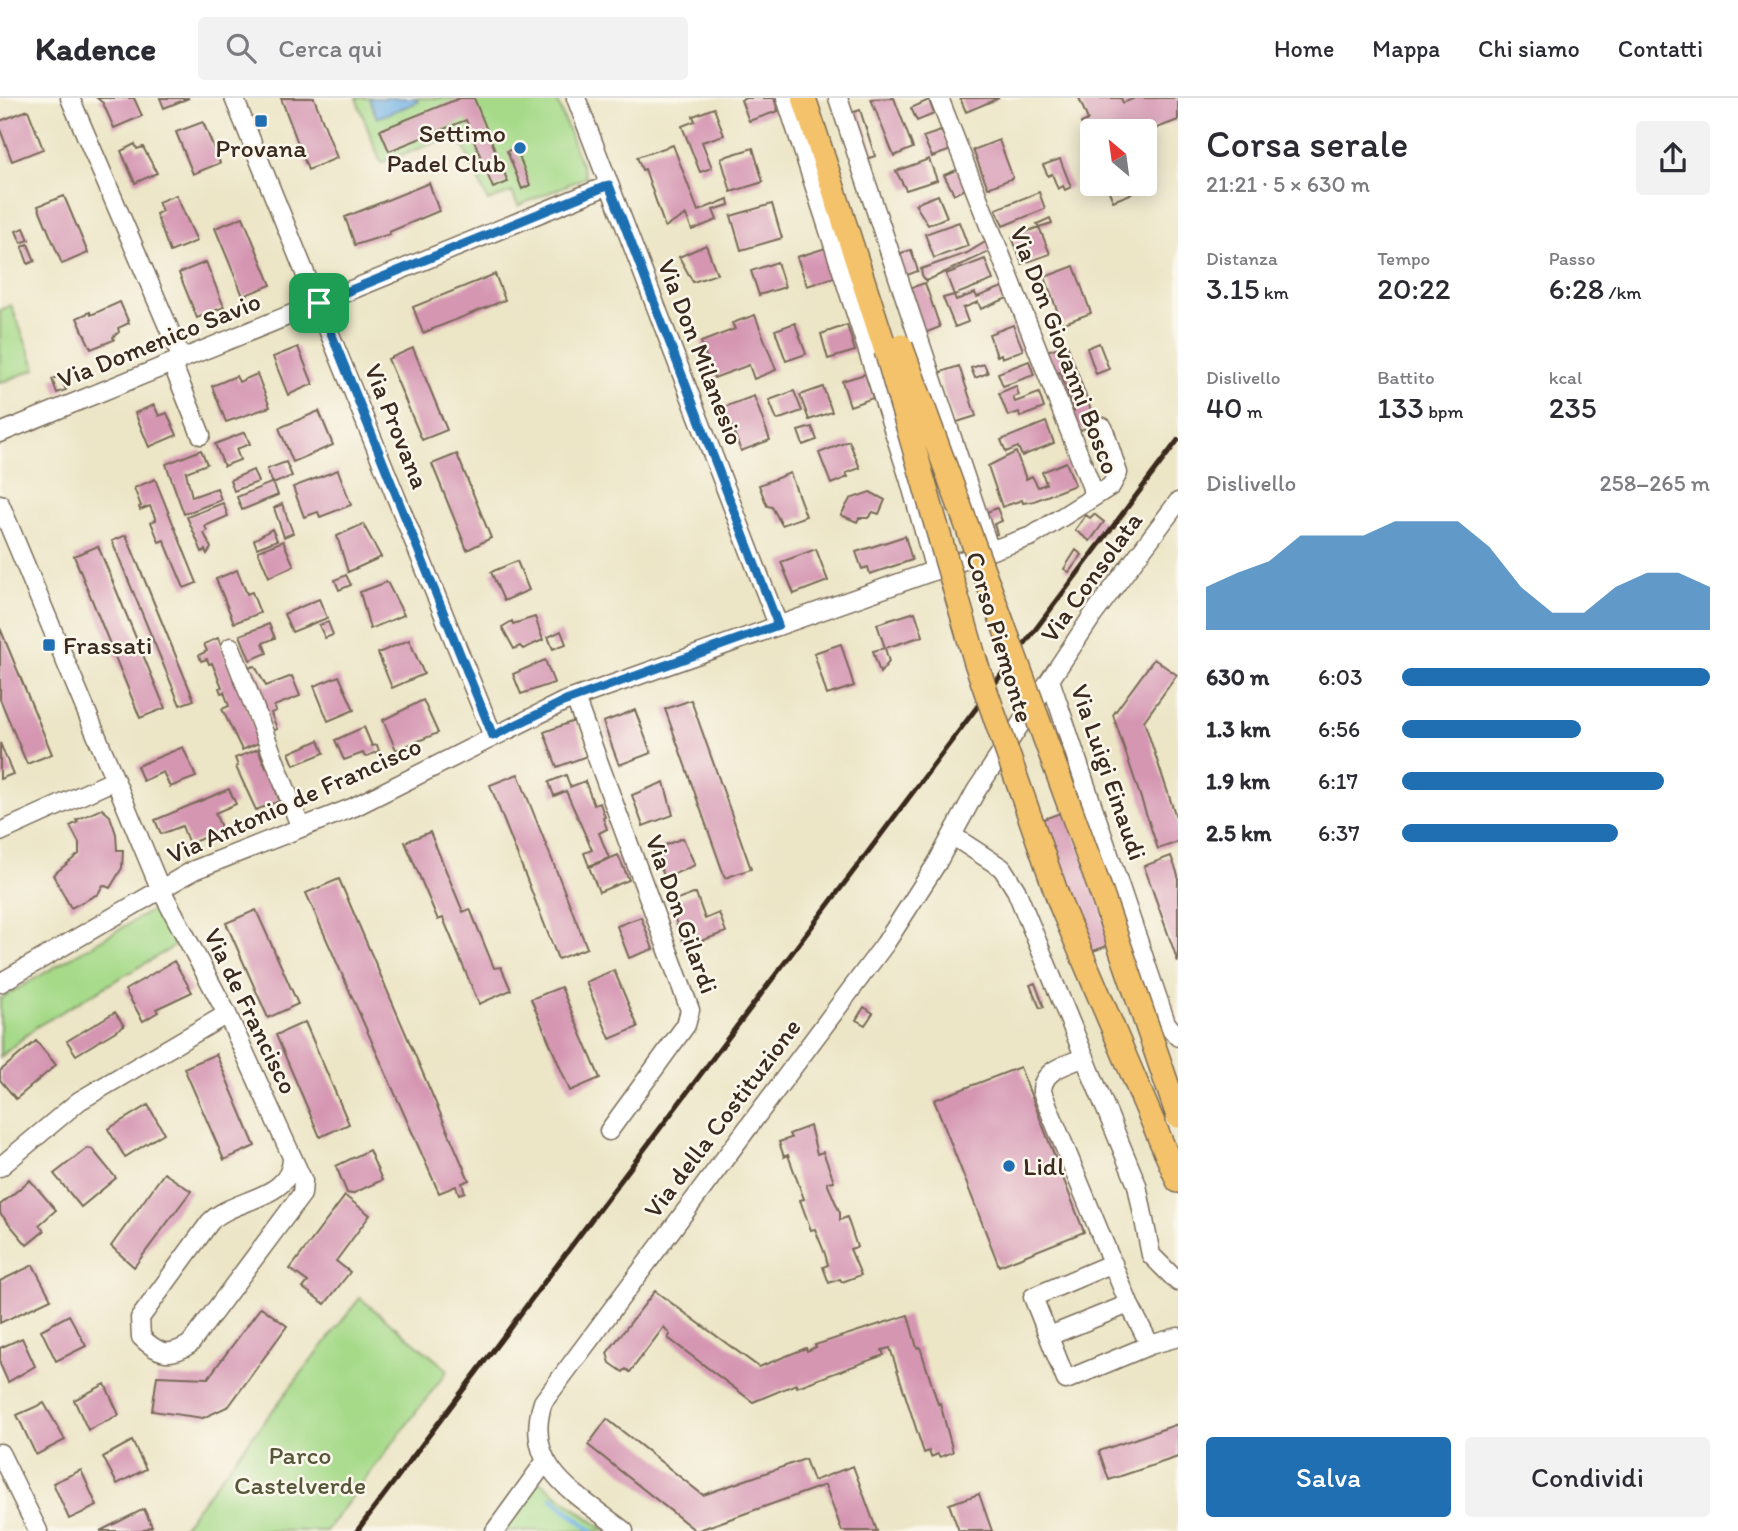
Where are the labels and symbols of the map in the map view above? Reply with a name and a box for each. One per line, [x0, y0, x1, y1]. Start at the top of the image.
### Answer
marker: Provana [253, 113, 269, 129]
place label: Settimo Padel Club [386, 117, 506, 179]
north arrow [1080, 119, 1157, 196]
place label: Provana [215, 132, 307, 164]
marker: Settimo Padel Club [512, 140, 528, 156]
street label: Via Don Giovanni Bosco [1003, 221, 1127, 479]
street label: Via Don Milanesio [651, 254, 751, 450]
pin [289, 273, 349, 333]
street label: Via Domenico Savio [53, 285, 265, 395]
street label: Via Provana [357, 359, 437, 493]
street label: Via Consolata [1033, 505, 1149, 649]
street label: Corso Piemonte [959, 548, 1041, 726]
place label: Frassati [63, 629, 152, 661]
marker: Frassati [41, 637, 57, 653]
street label: Via Luigi Einaudi [1064, 680, 1154, 864]
street label: Via Antonio de Francisco [162, 729, 426, 871]
street label: Via Don Gilardi [638, 830, 726, 998]
street label: Via de Francisco [197, 923, 305, 1099]
street label: Via della Costituzione [636, 1012, 808, 1224]
place label: Lidl [1023, 1150, 1065, 1182]
marker: Lidl [1001, 1158, 1017, 1174]
park label: Parco Castelverde [234, 1439, 366, 1501]

